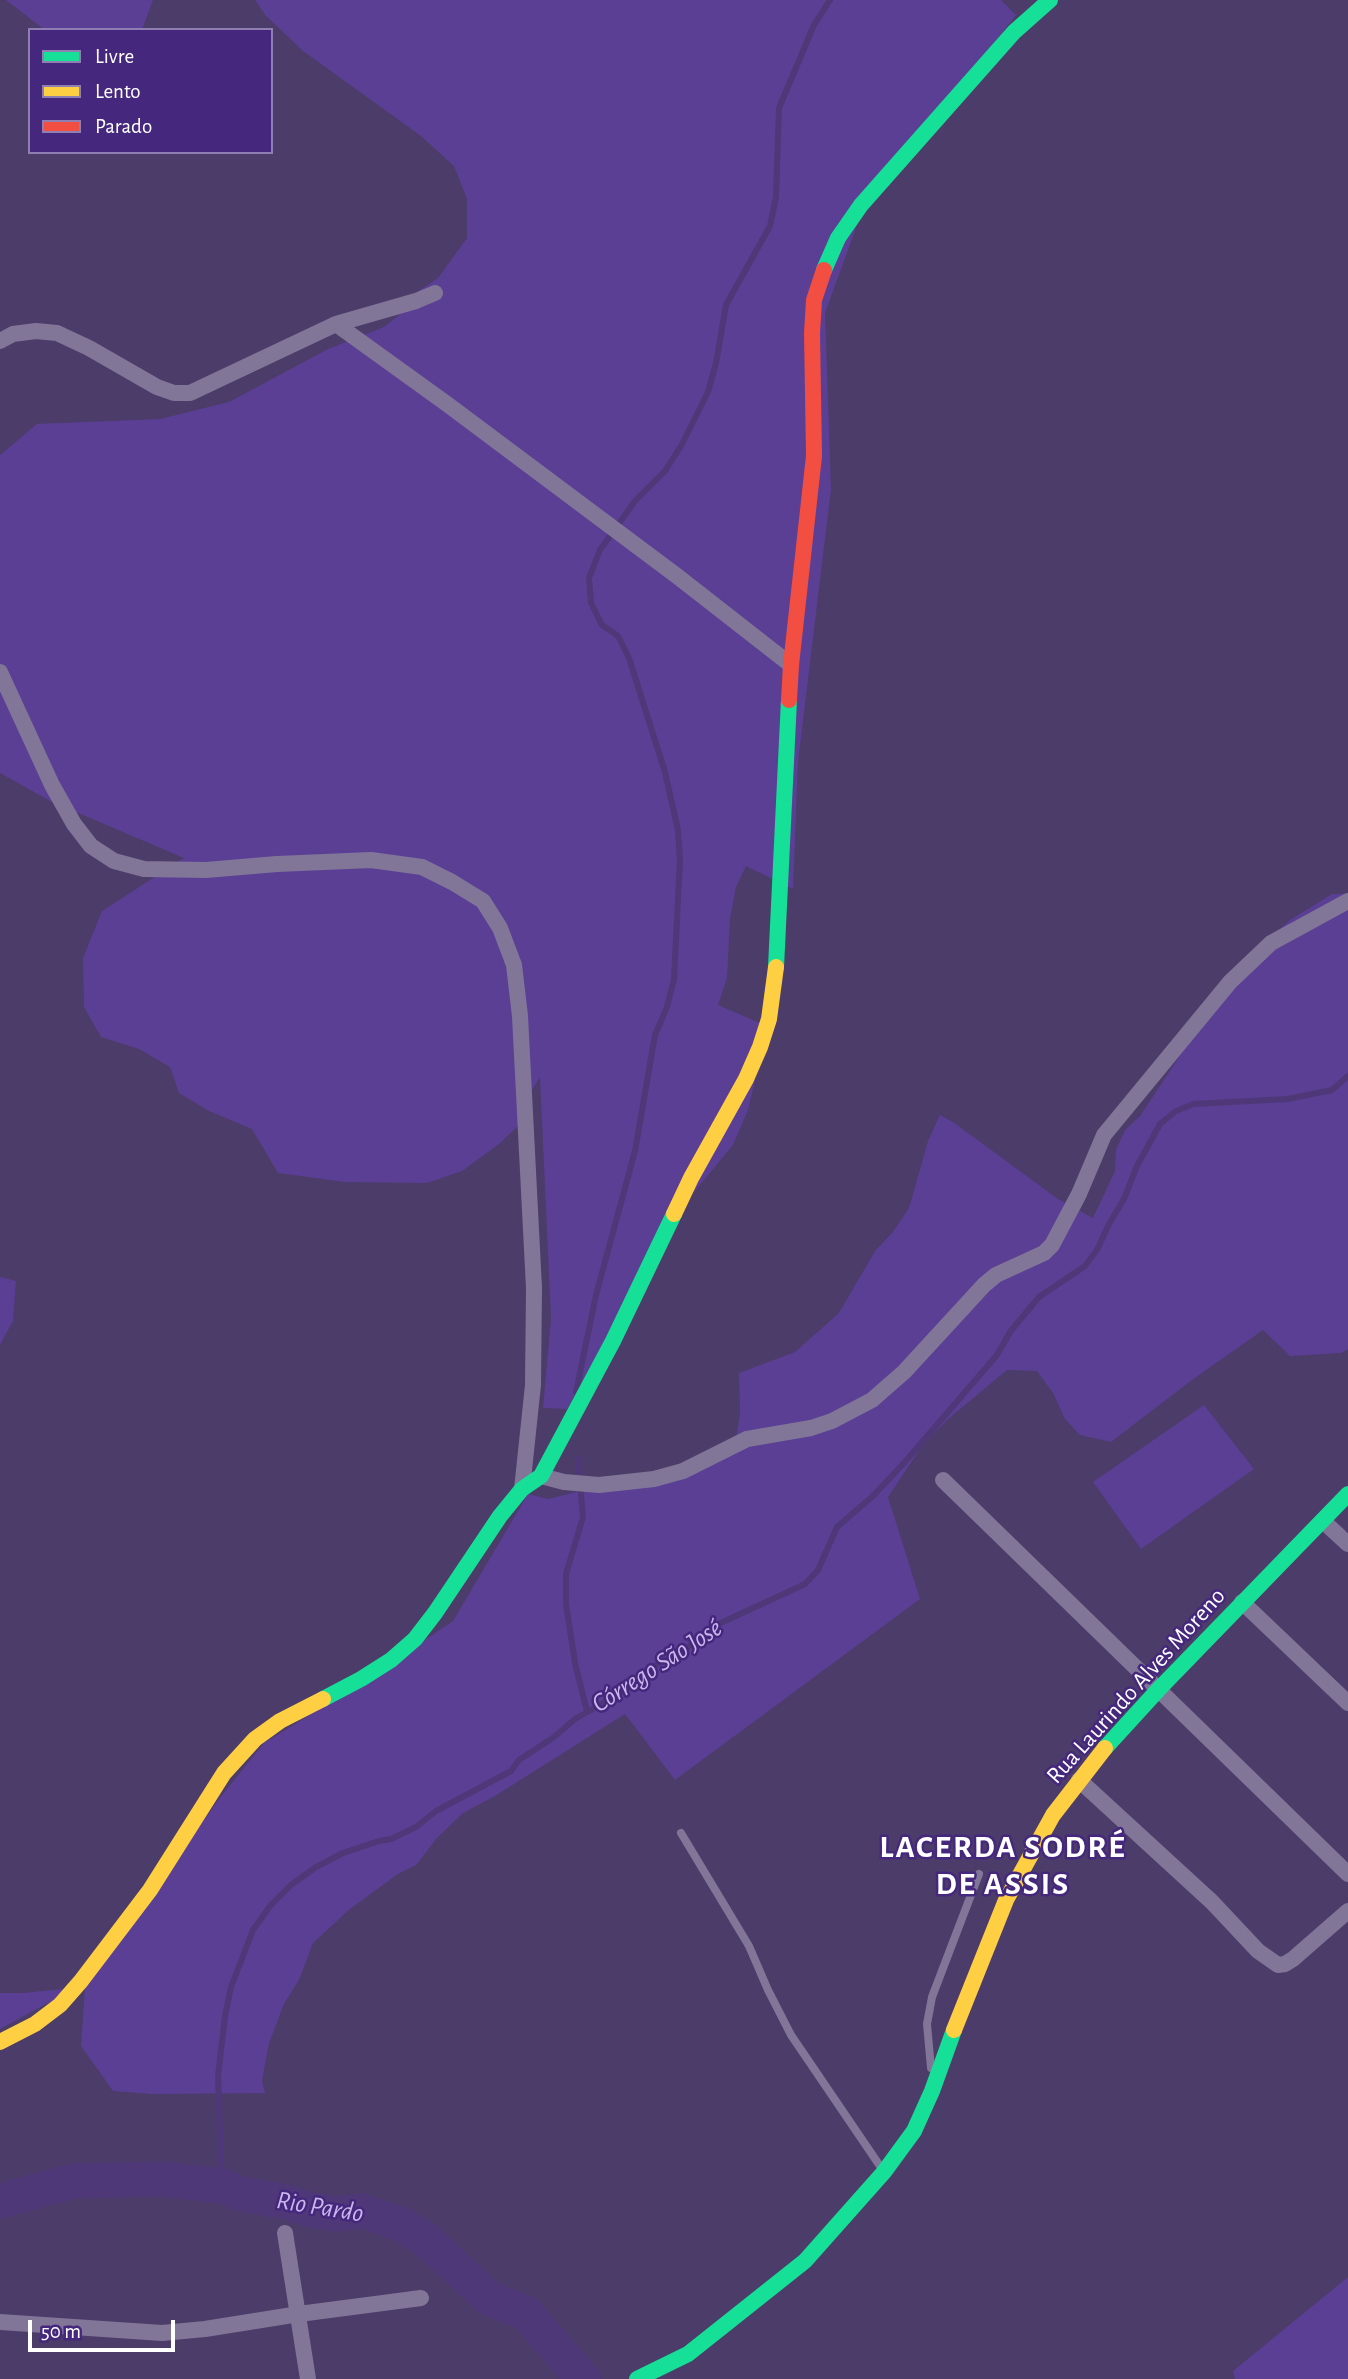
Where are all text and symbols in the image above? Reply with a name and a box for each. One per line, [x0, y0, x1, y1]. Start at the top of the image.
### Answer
legend [28, 28, 273, 154]
text: Livre [95, 46, 134, 67]
text: Lento [95, 81, 141, 102]
text: Parado [95, 116, 152, 137]
street label: Rua Laurindo Alves Moreno [1040, 1582, 1232, 1790]
water label: Córrego São José [586, 1612, 728, 1720]
district label: LACERDA SODRÉ DE ASSIS [881, 1828, 1125, 1903]
water label: Rio Pardo [274, 2185, 366, 2229]
scale bar [32, 2306, 178, 2350]
text: 50 m [41, 2321, 81, 2342]

